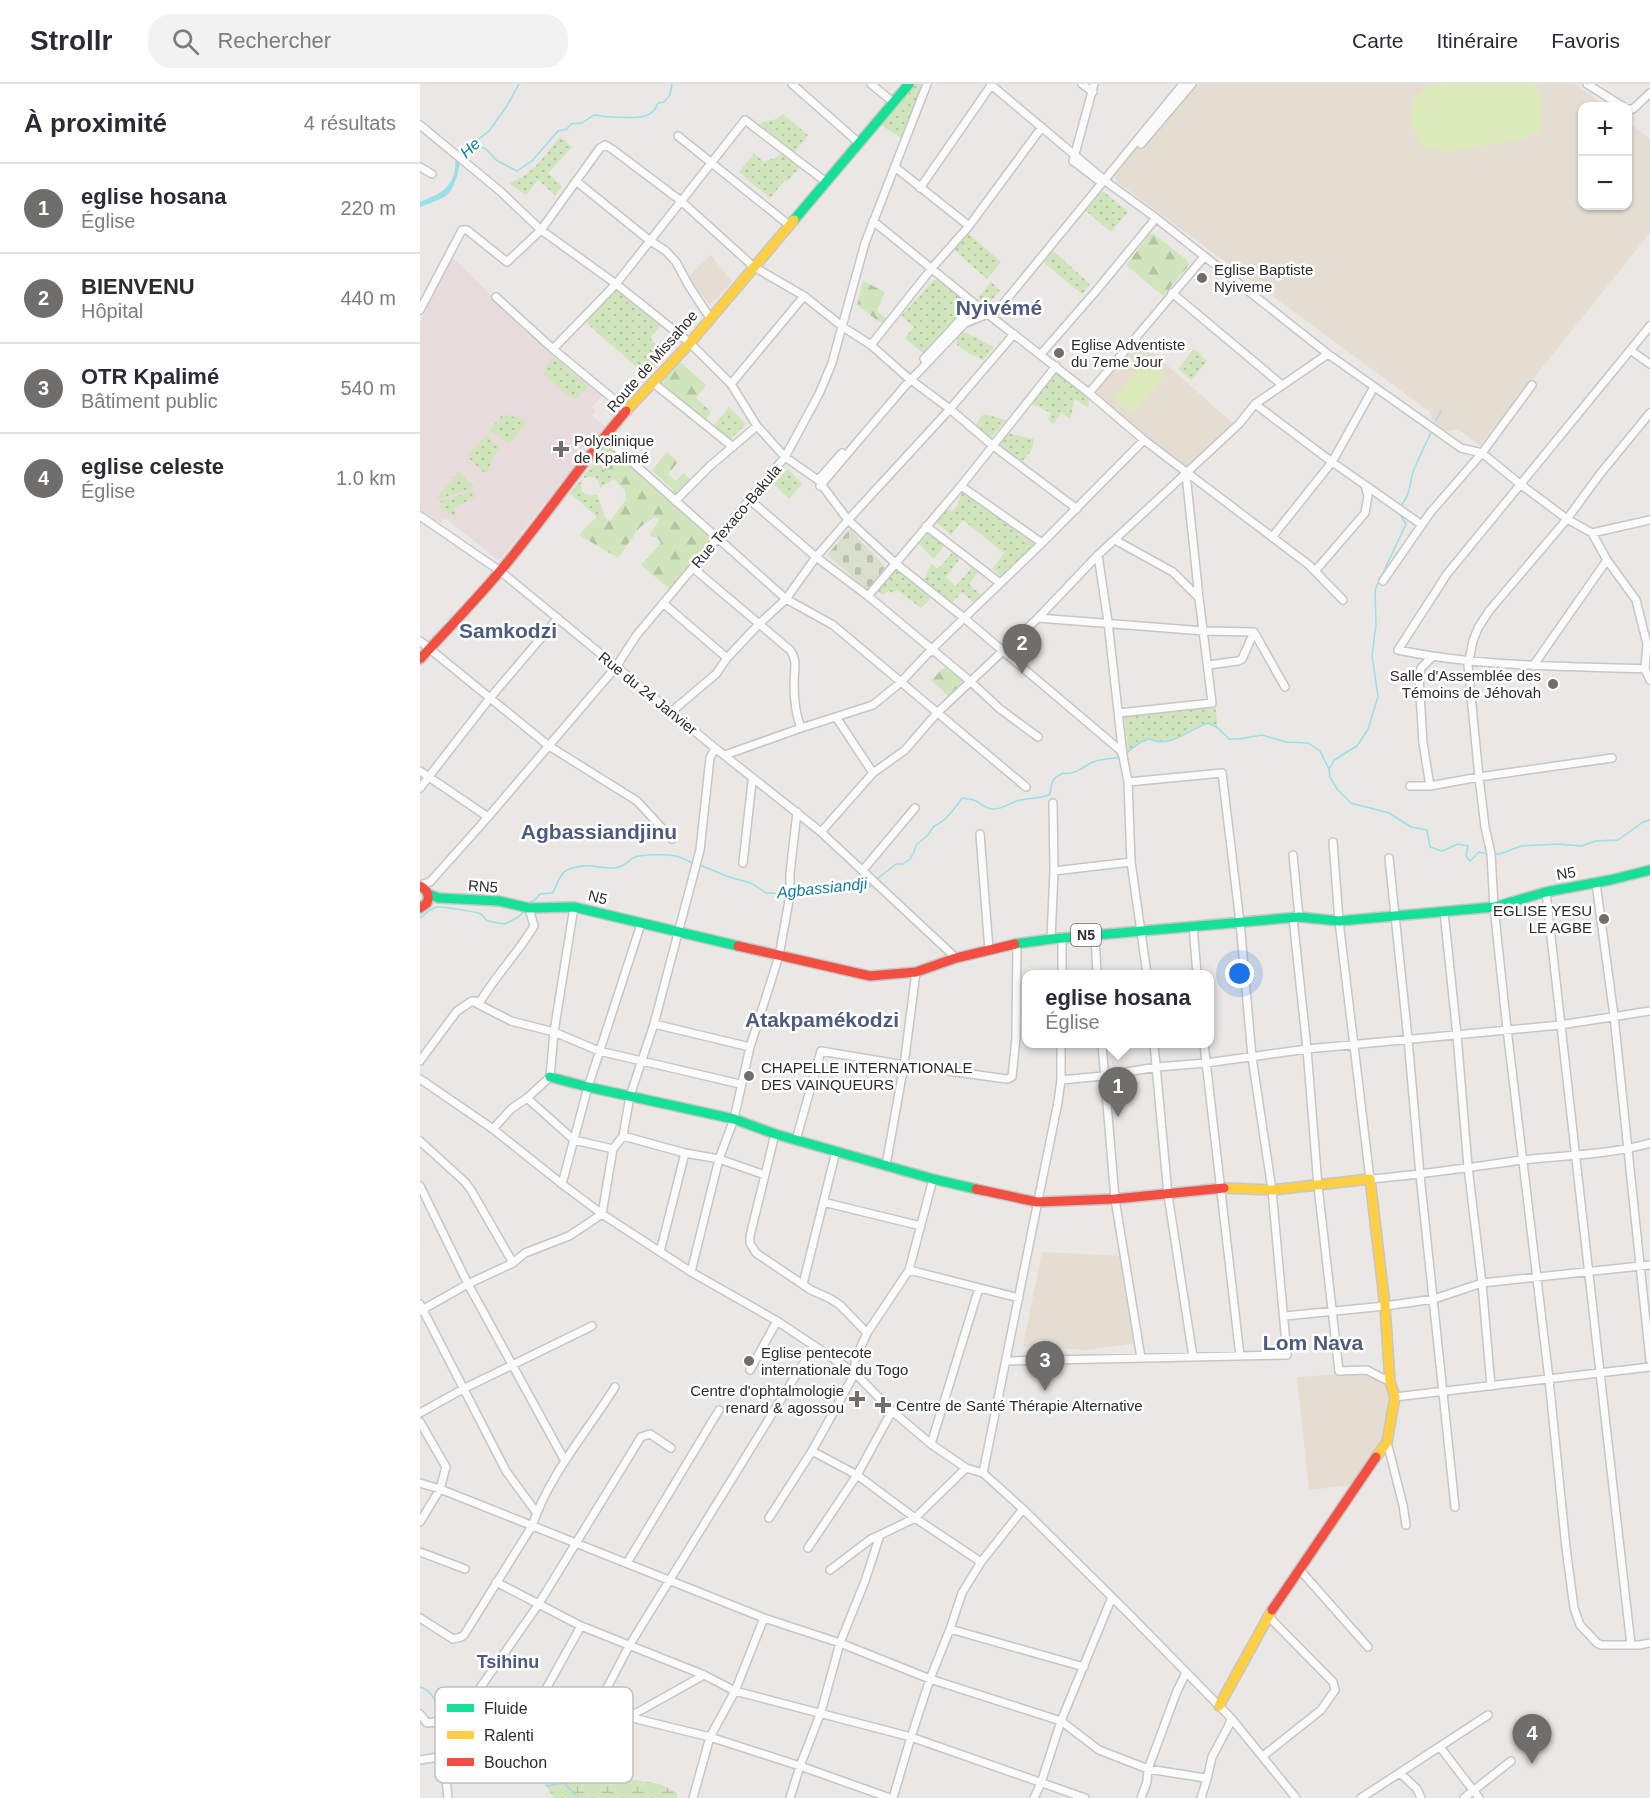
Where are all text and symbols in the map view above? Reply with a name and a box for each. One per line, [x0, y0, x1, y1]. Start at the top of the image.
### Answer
search box [148, 14, 568, 68]
text: Strollr [30, 25, 112, 56]
icon: search [169, 25, 202, 58]
text: Rechercher [217, 28, 331, 53]
text: Carte [1352, 29, 1403, 52]
text: Itinéraire [1436, 29, 1518, 52]
text: Favoris [1551, 29, 1620, 52]
map controls [1578, 102, 1632, 210]
button: + [1578, 102, 1632, 156]
text: À proximité [24, 108, 167, 138]
text: 4 résultats [304, 112, 396, 134]
water label: He [457, 135, 483, 161]
button: − [1578, 156, 1632, 210]
text: eglise hosana [81, 184, 227, 209]
text: 1 [38, 197, 49, 219]
text: 220 m [340, 197, 396, 219]
text: Église [81, 210, 135, 232]
place label: Eglise Baptiste Nyiveme [1214, 261, 1313, 295]
marker: Eglise Baptiste Nyiveme [1195, 271, 1209, 285]
text: BIENVENU [81, 274, 195, 299]
text: 2 [38, 287, 49, 309]
text: 440 m [340, 287, 396, 309]
district label: Nyivémé [956, 296, 1042, 319]
text: Hôpital [81, 300, 143, 322]
street label: Route de Missahoe [603, 307, 701, 415]
place label: Eglise Adventiste du 7eme Jour [1071, 336, 1185, 370]
marker: Eglise Adventiste du 7eme Jour [1052, 346, 1066, 360]
text: OTR Kpalimé [81, 364, 219, 389]
text: 3 [38, 377, 49, 399]
text: 540 m [340, 377, 396, 399]
text: Bâtiment public [81, 390, 218, 412]
place label: Polyclinique de Kpalimé [574, 432, 654, 466]
marker: Polyclinique de Kpalimé [552, 440, 570, 458]
text: eglise celeste [81, 454, 224, 479]
street label: Rue Texaco-Bakula [688, 460, 785, 571]
text: 4 [38, 467, 49, 489]
text: 1.0 km [336, 467, 396, 489]
text: Église [81, 480, 135, 502]
district label: Samkodzi [459, 619, 557, 642]
pin: 2 [1002, 624, 1042, 674]
street label: Rue du 24 Janvier [595, 648, 701, 738]
place label: Salle d'Assemblée des Témoins de Jéhovah [1390, 667, 1541, 701]
marker: Salle d'Assemblée des Témoins de Jéhovah [1546, 677, 1560, 691]
district label: Agbassiandjinu [521, 820, 677, 843]
street label: N5 [1555, 863, 1577, 883]
water label: Agbassiandji [775, 875, 868, 901]
street label: RN5 [467, 876, 499, 896]
street label: N5 [587, 886, 609, 908]
place label: EGLISE YESU LE AGBE [1493, 902, 1592, 936]
marker: EGLISE YESU LE AGBE [1597, 912, 1611, 926]
road number: N5 [1071, 924, 1101, 946]
your location [1225, 959, 1254, 988]
popup [1022, 970, 1214, 1048]
text: eglise hosana [1045, 985, 1191, 1010]
district label: Atakpamékodzi [745, 1008, 899, 1031]
text: Église [1045, 1011, 1100, 1033]
place label: CHAPELLE INTERNATIONALE DES VAINQUEURS [761, 1059, 972, 1093]
pin: 1 [1098, 1068, 1138, 1117]
marker: CHAPELLE INTERNATIONALE DES VAINQUEURS [742, 1069, 756, 1083]
district label: Lom Nava [1263, 1331, 1363, 1354]
pin: 3 [1026, 1342, 1064, 1391]
place label: Eglise pentecote internationale du Togo [761, 1344, 908, 1378]
marker: Eglise pentecote internationale du Togo [742, 1354, 756, 1368]
place label: Centre d'ophtalmologie renard & agossou [690, 1382, 844, 1416]
marker: Centre d'ophtalmologie renard & agossou [848, 1390, 866, 1408]
marker: Centre de Santé Thérapie Alternative [874, 1396, 892, 1414]
place label: Centre de Santé Thérapie Alternative [896, 1397, 1143, 1414]
district label: Tsihinu [477, 1652, 539, 1672]
legend [435, 1687, 633, 1783]
text: Fluide [484, 1700, 528, 1717]
pin: 4 [1512, 1714, 1552, 1764]
text: Ralenti [484, 1727, 534, 1744]
text: Bouchon [484, 1754, 547, 1771]

